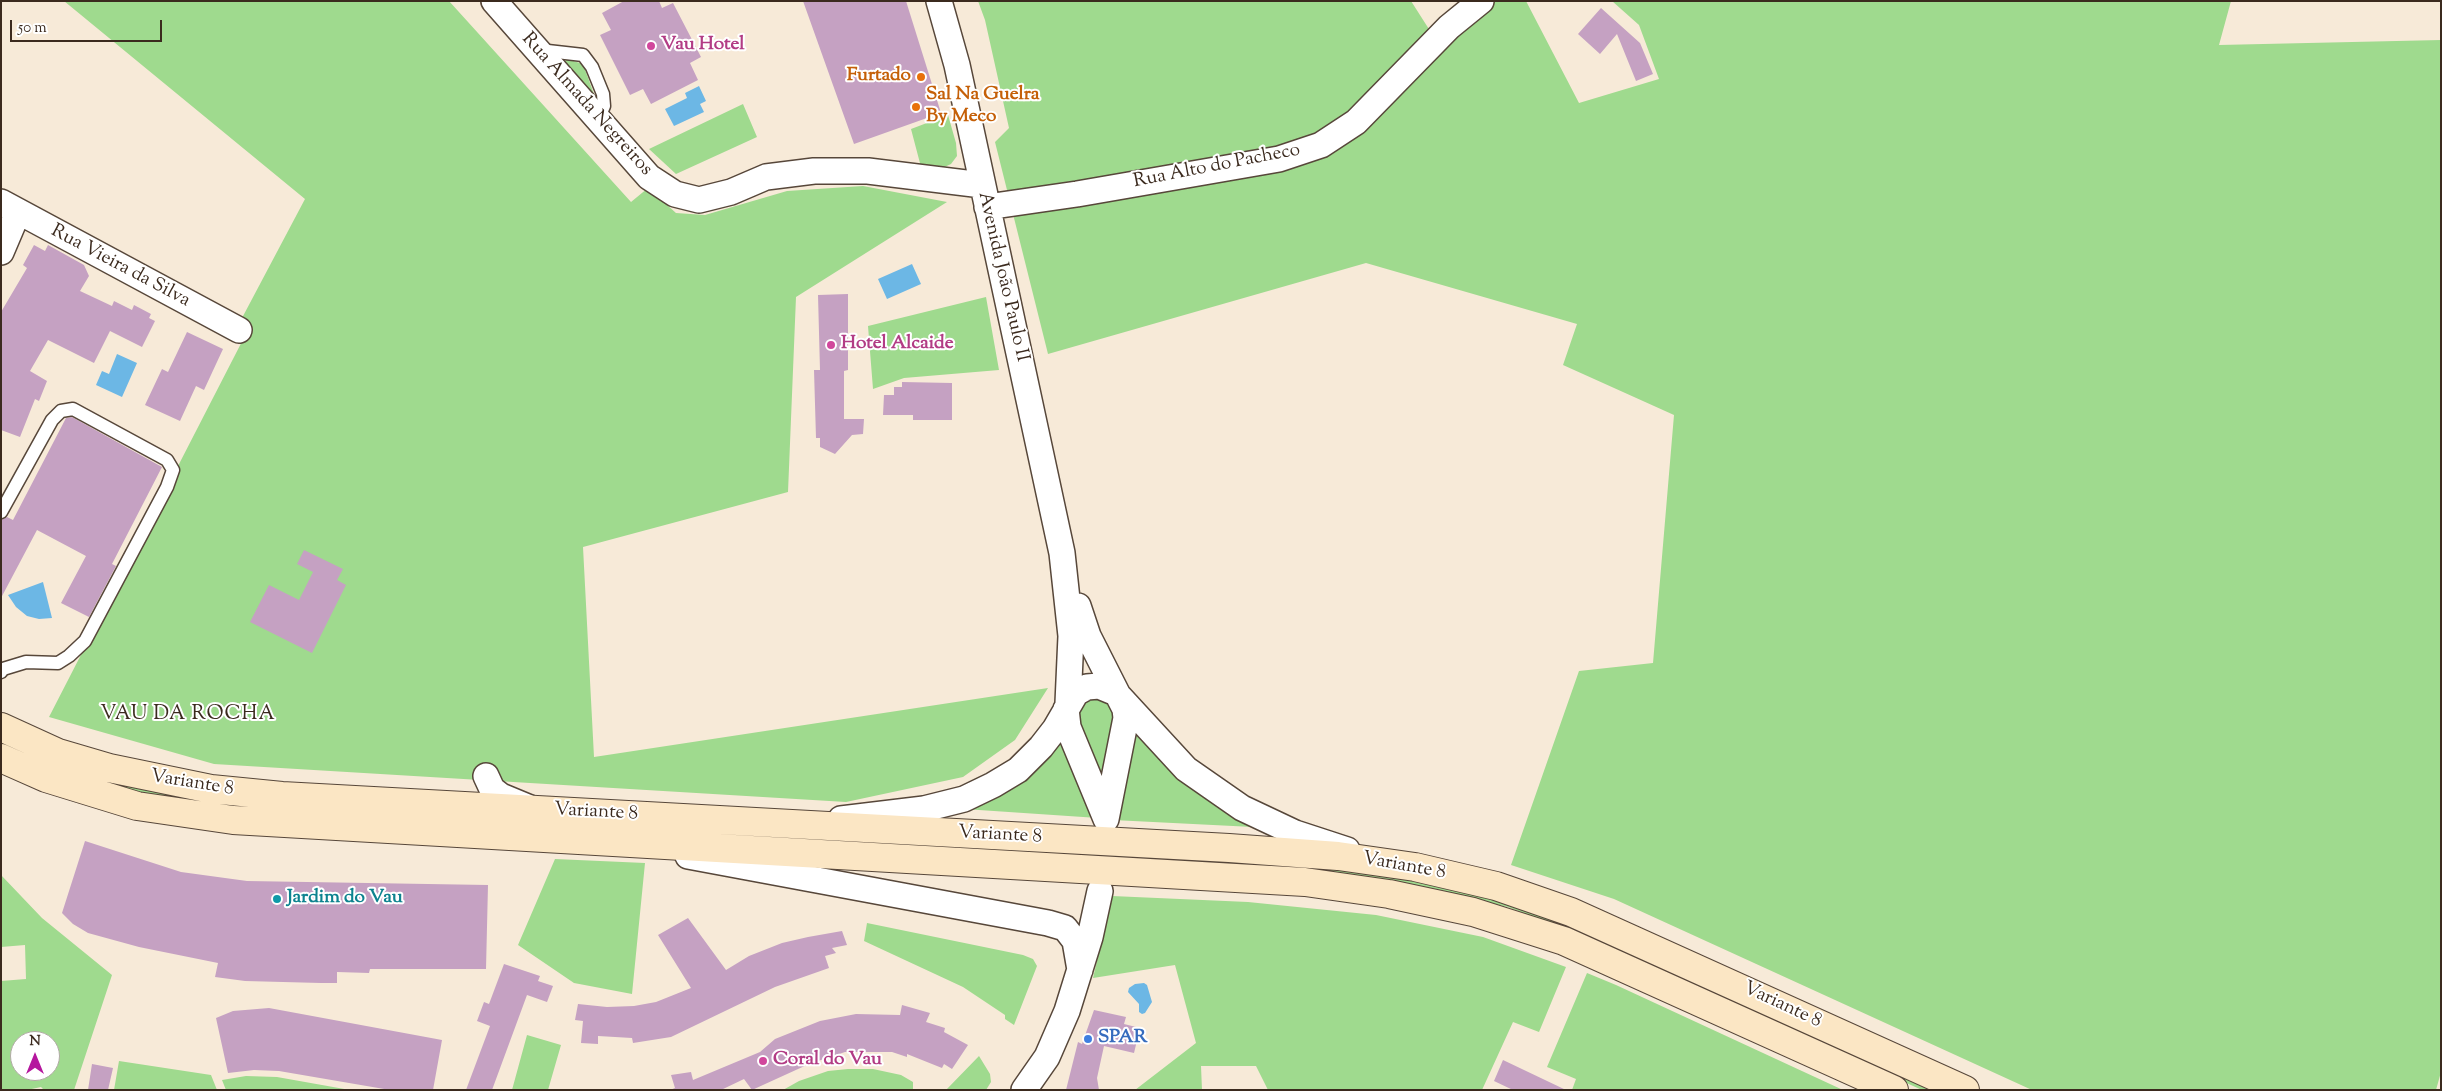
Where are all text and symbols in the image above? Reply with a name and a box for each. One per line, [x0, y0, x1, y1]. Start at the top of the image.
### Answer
scale bar [12, 10, 165, 42]
text: 50 m [18, 18, 47, 39]
street label: Rua Almada Negreiros [516, 29, 656, 181]
place label: Vau Hotel [661, 35, 745, 57]
marker: Vau Hotel [645, 40, 657, 52]
place label: Furtado [847, 66, 911, 88]
marker: Furtado [915, 71, 927, 83]
place label: Sal Na Guelra By Meco [926, 85, 1040, 129]
marker: Sal Na Guelra By Meco [910, 101, 922, 113]
street label: Rua Alto do Pacheco [1132, 140, 1302, 194]
street label: Avenida João Paulo II [971, 190, 1033, 364]
street label: Rua Vieira da Silva [46, 221, 194, 313]
place label: Hotel Alcaide [841, 334, 954, 356]
marker: Hotel Alcaide [825, 339, 837, 351]
district label: VAU DA ROCHA [99, 704, 277, 728]
street label: Variante 8 [149, 766, 235, 802]
street label: Variante 8 [553, 799, 639, 827]
street label: Variante 8 [957, 822, 1043, 850]
street label: Variante 8 [1361, 848, 1447, 886]
place label: Jardim do Vau [287, 888, 403, 910]
marker: Jardim do Vau [271, 893, 283, 905]
street label: Variante 8 [1739, 978, 1825, 1034]
place label: SPAR [1098, 1028, 1147, 1050]
north arrow [10, 1031, 60, 1081]
text: N [29, 1032, 41, 1052]
marker: SPAR [1082, 1033, 1094, 1045]
place label: Coral do Vau [773, 1050, 882, 1072]
marker: Coral do Vau [757, 1055, 769, 1067]

